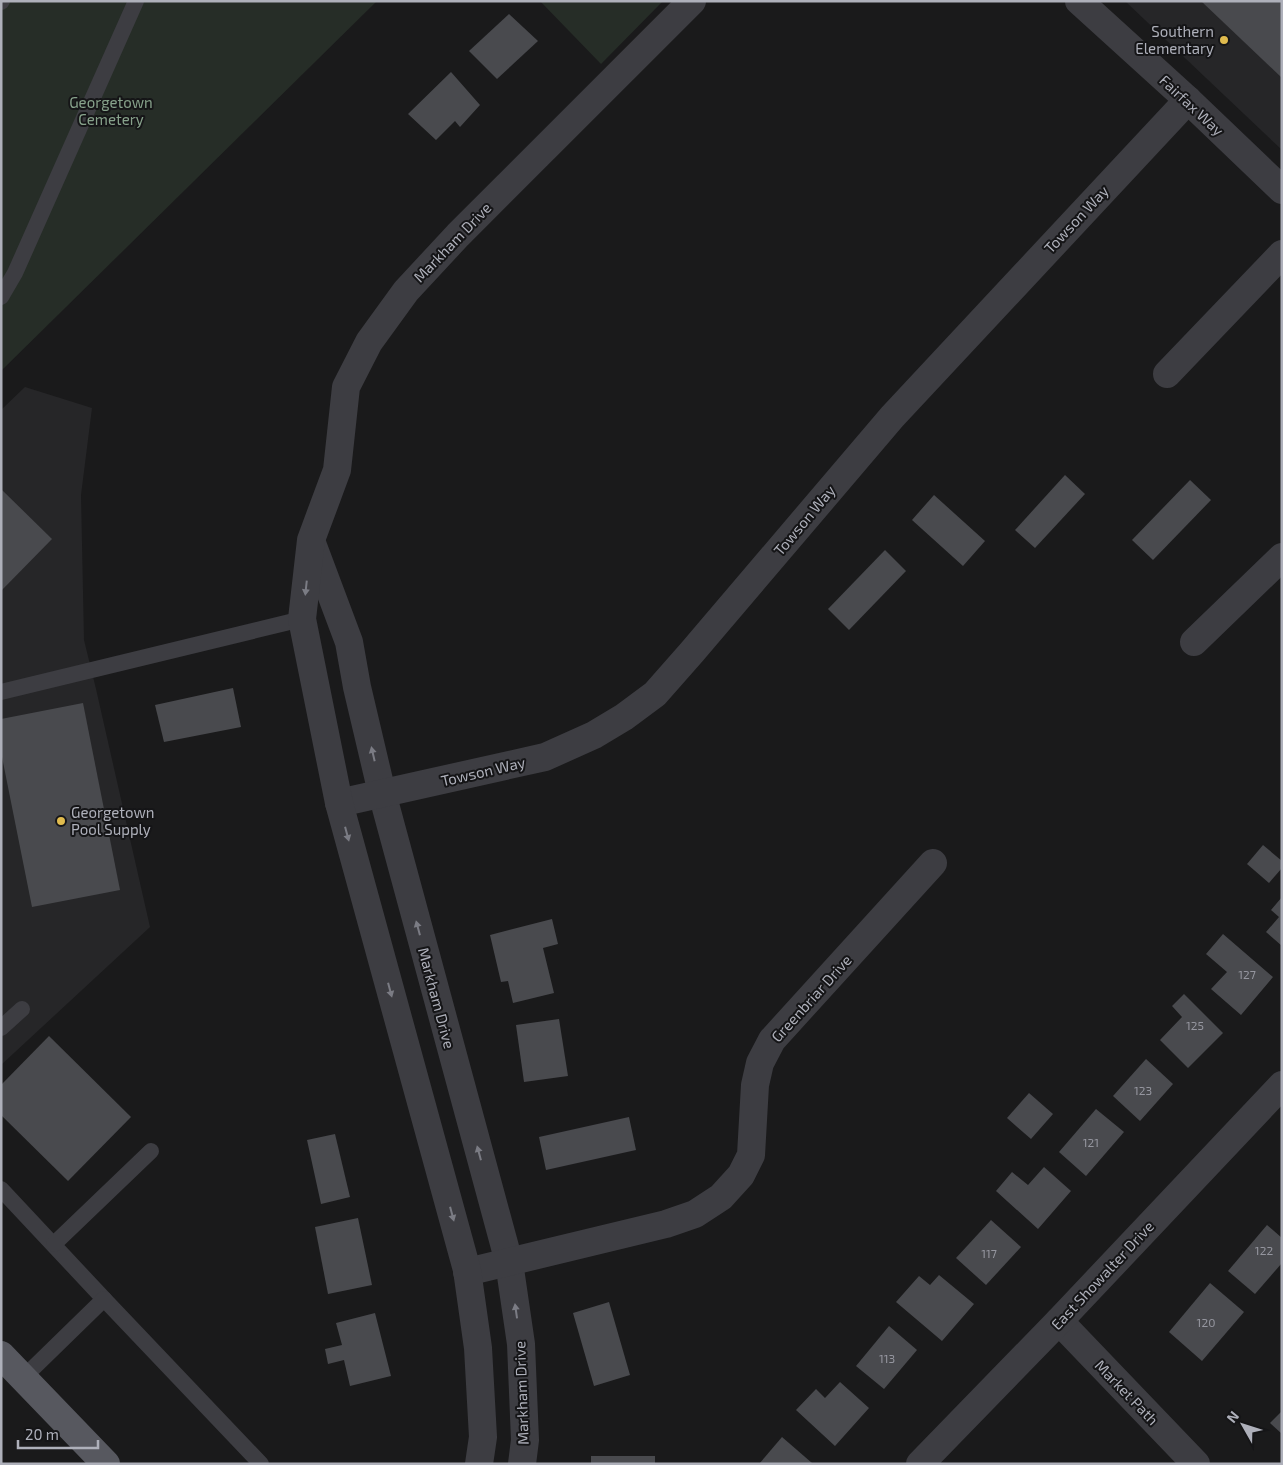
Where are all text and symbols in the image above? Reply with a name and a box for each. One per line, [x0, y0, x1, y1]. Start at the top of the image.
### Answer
place label: Southern Elementary [1135, 22, 1214, 57]
marker: Southern Elementary [1218, 34, 1230, 46]
street label: Fairfax Way [1156, 71, 1228, 139]
park label: Georgetown Cemetery [69, 93, 153, 128]
street label: Towson Way [1040, 181, 1112, 257]
street label: Markham Drive [409, 198, 495, 286]
street label: Towson Way [769, 481, 839, 559]
one-way arrow [301, 581, 309, 597]
one-way arrow [369, 747, 377, 762]
street label: Towson Way [439, 753, 527, 789]
place label: Georgetown Pool Supply [71, 803, 155, 838]
marker: Georgetown Pool Supply [55, 815, 67, 827]
one-way arrow [343, 826, 351, 841]
one-way arrow [414, 921, 422, 936]
street label: Markham Drive [415, 945, 459, 1051]
street label: Greenbriar Drive [767, 951, 855, 1045]
house number: 127 [1238, 967, 1256, 981]
one-way arrow [386, 983, 394, 998]
house number: 125 [1186, 1018, 1204, 1032]
house number: 123 [1134, 1083, 1152, 1097]
house number: 121 [1083, 1135, 1099, 1149]
one-way arrow [475, 1145, 483, 1160]
one-way arrow [448, 1207, 456, 1222]
street label: East Showalter Drive [1047, 1217, 1157, 1333]
house number: 122 [1255, 1243, 1273, 1257]
house number: 117 [981, 1246, 997, 1260]
one-way arrow [512, 1302, 520, 1318]
house number: 120 [1197, 1315, 1215, 1329]
street label: Markham Drive [510, 1341, 532, 1445]
house number: 113 [879, 1351, 895, 1365]
street label: Market Path [1092, 1356, 1162, 1428]
north arrow [1218, 1400, 1268, 1450]
text: N [1223, 1407, 1242, 1426]
scale bar [18, 1418, 98, 1450]
text: 20 m [25, 1425, 59, 1443]

